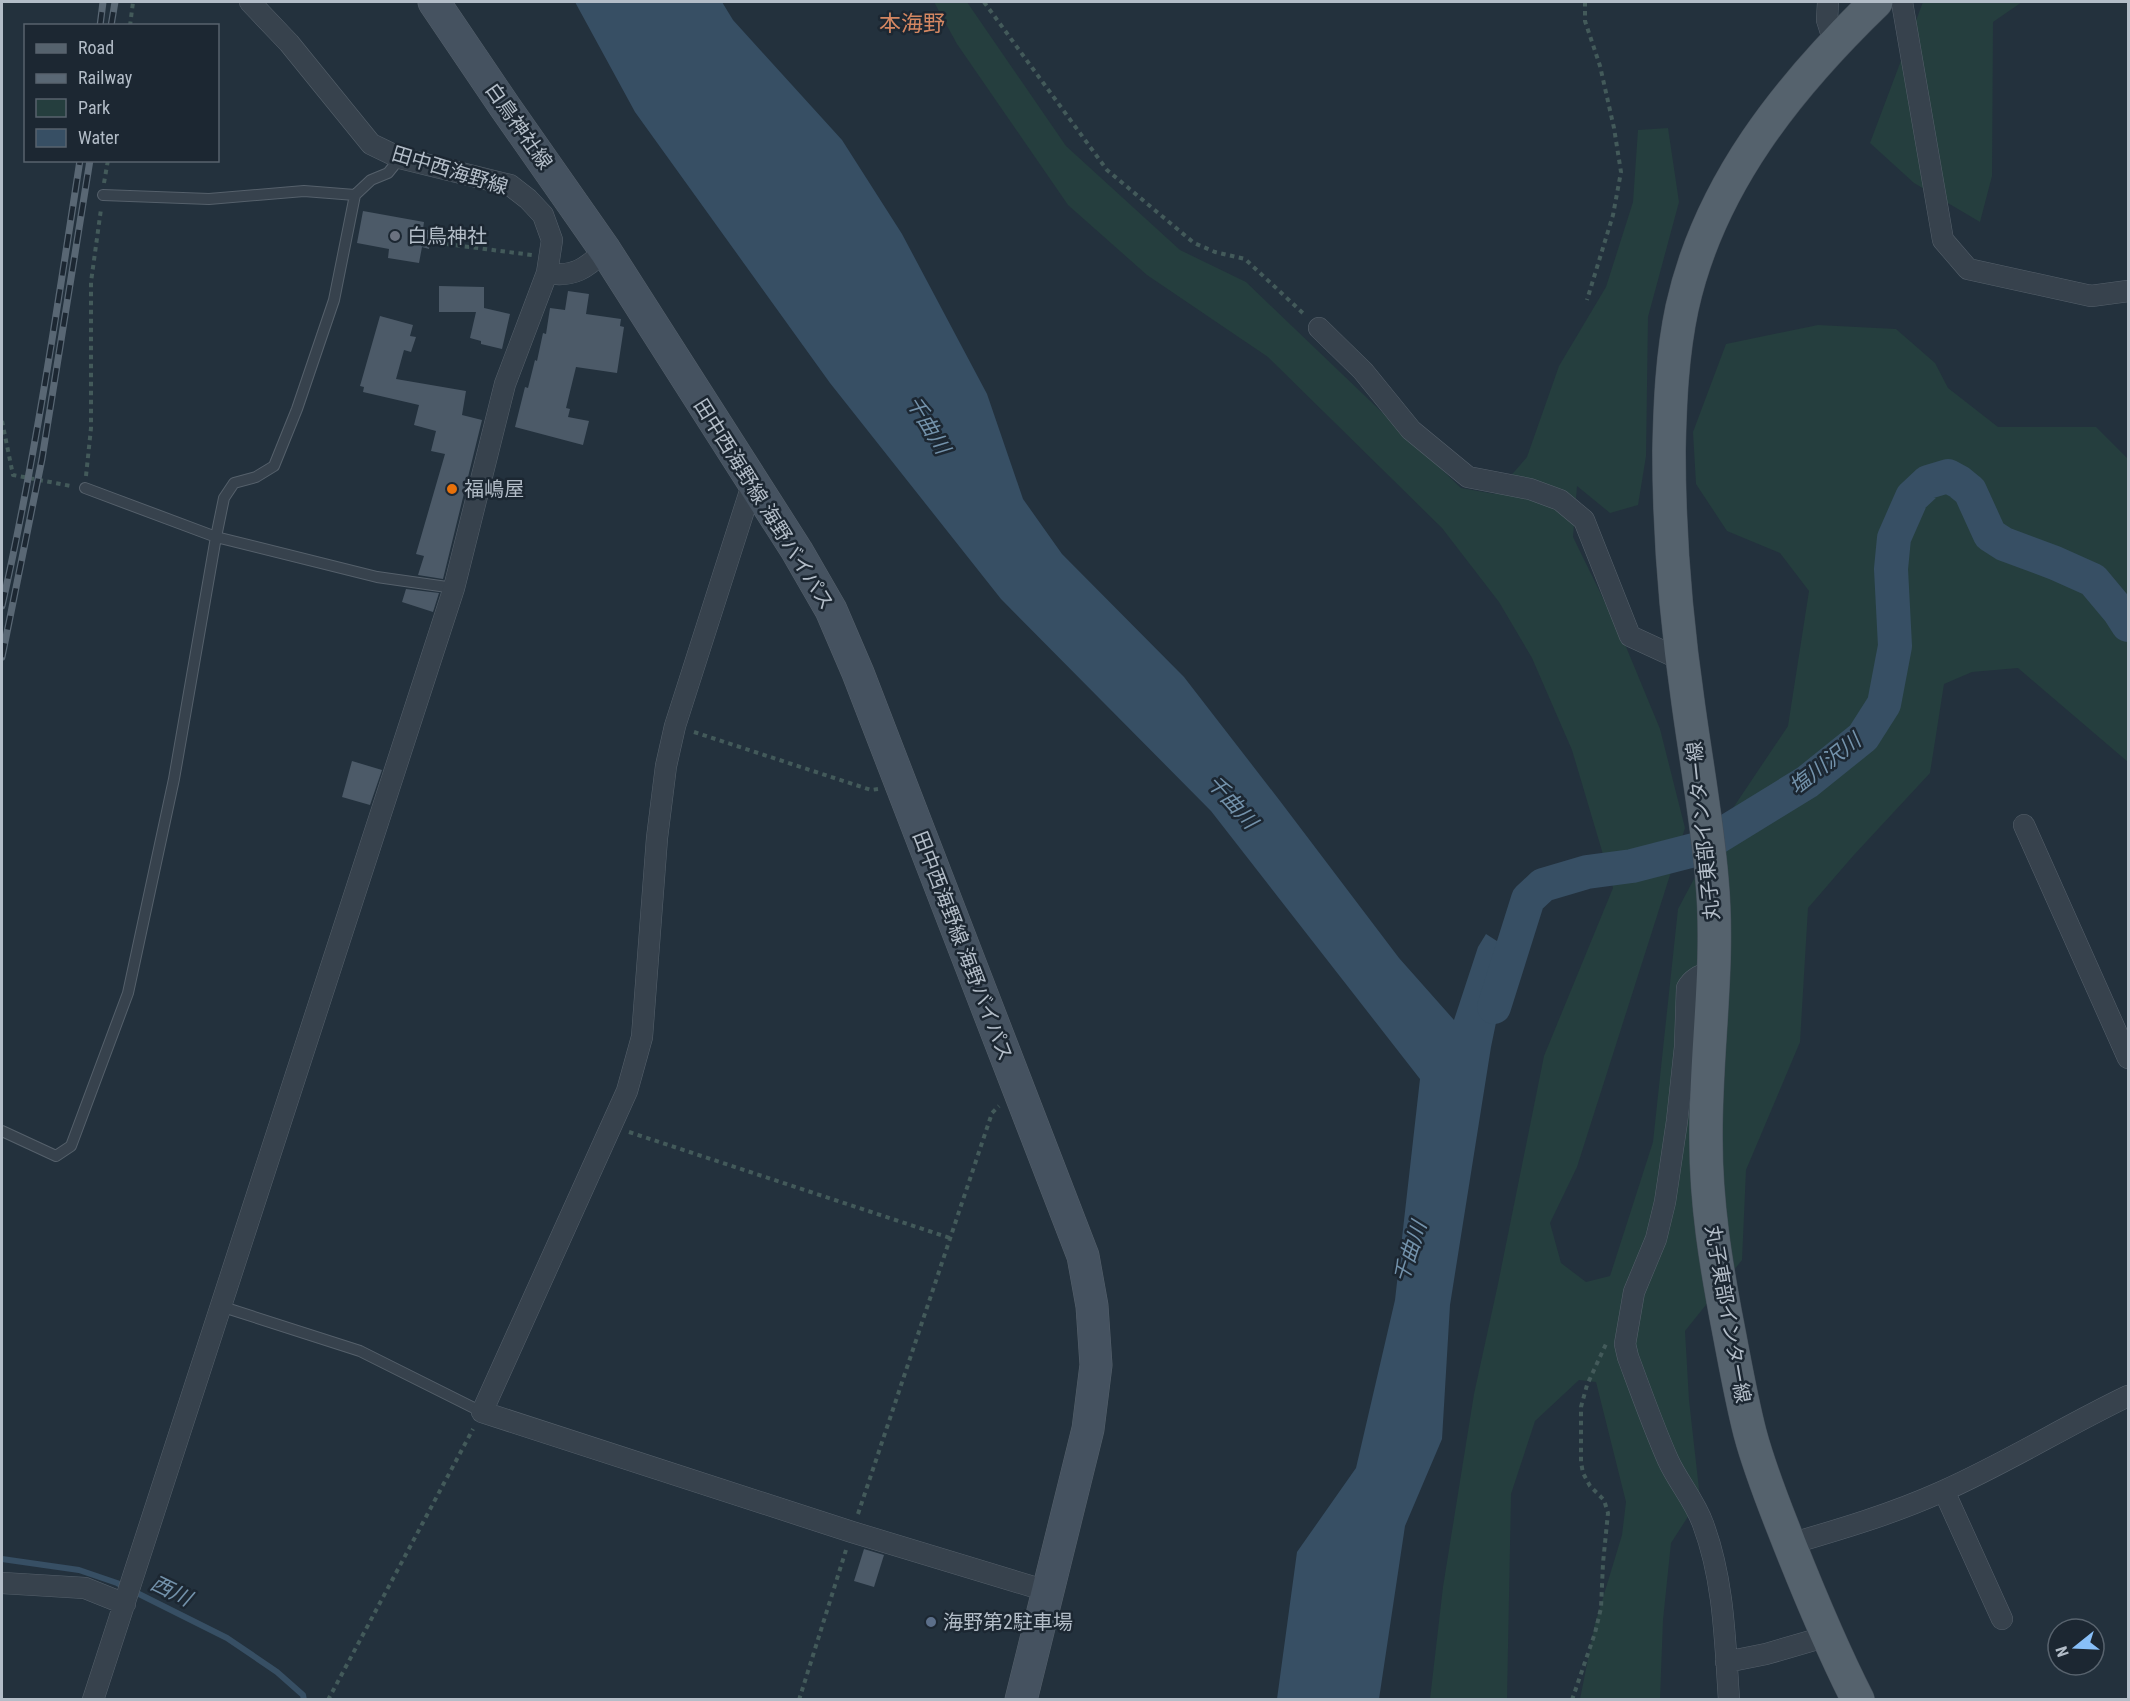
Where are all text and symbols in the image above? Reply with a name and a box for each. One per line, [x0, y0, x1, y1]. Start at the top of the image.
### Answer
district label: 本海野 [879, 11, 945, 36]
legend [24, 24, 219, 162]
text: Road [78, 37, 114, 58]
text: Railway [78, 67, 133, 88]
street label: 白鳥神社線 [480, 78, 558, 174]
text: Park [78, 97, 110, 118]
text: Water [78, 127, 120, 148]
street label: 田中西海野線 [389, 141, 511, 199]
place label: 白鳥神社 [407, 224, 487, 248]
marker: 白鳥神社 [388, 229, 402, 243]
water label: 千曲川 [901, 392, 956, 460]
street label: 田中西海野線 海野バイパス [689, 394, 839, 614]
place label: 福嶋屋 [464, 477, 524, 501]
marker: 福嶋屋 [445, 482, 459, 496]
water label: 塩川沢川 [1785, 727, 1867, 799]
street label: 丸子東部インター線 [1682, 740, 1724, 922]
water label: 千曲川 [1202, 771, 1263, 835]
street label: 田中西海野線 海野バイパス [908, 828, 1018, 1064]
water label: 千曲川 [1389, 1216, 1432, 1286]
street label: 丸子東部インター線 [1701, 1223, 1755, 1405]
water label: 西川 [147, 1571, 197, 1612]
place label: 海野第2駐車場 [943, 1610, 1073, 1634]
marker: 海野第2駐車場 [924, 1615, 938, 1629]
north arrow [2046, 1617, 2106, 1677]
text: N [2052, 1644, 2073, 1659]

